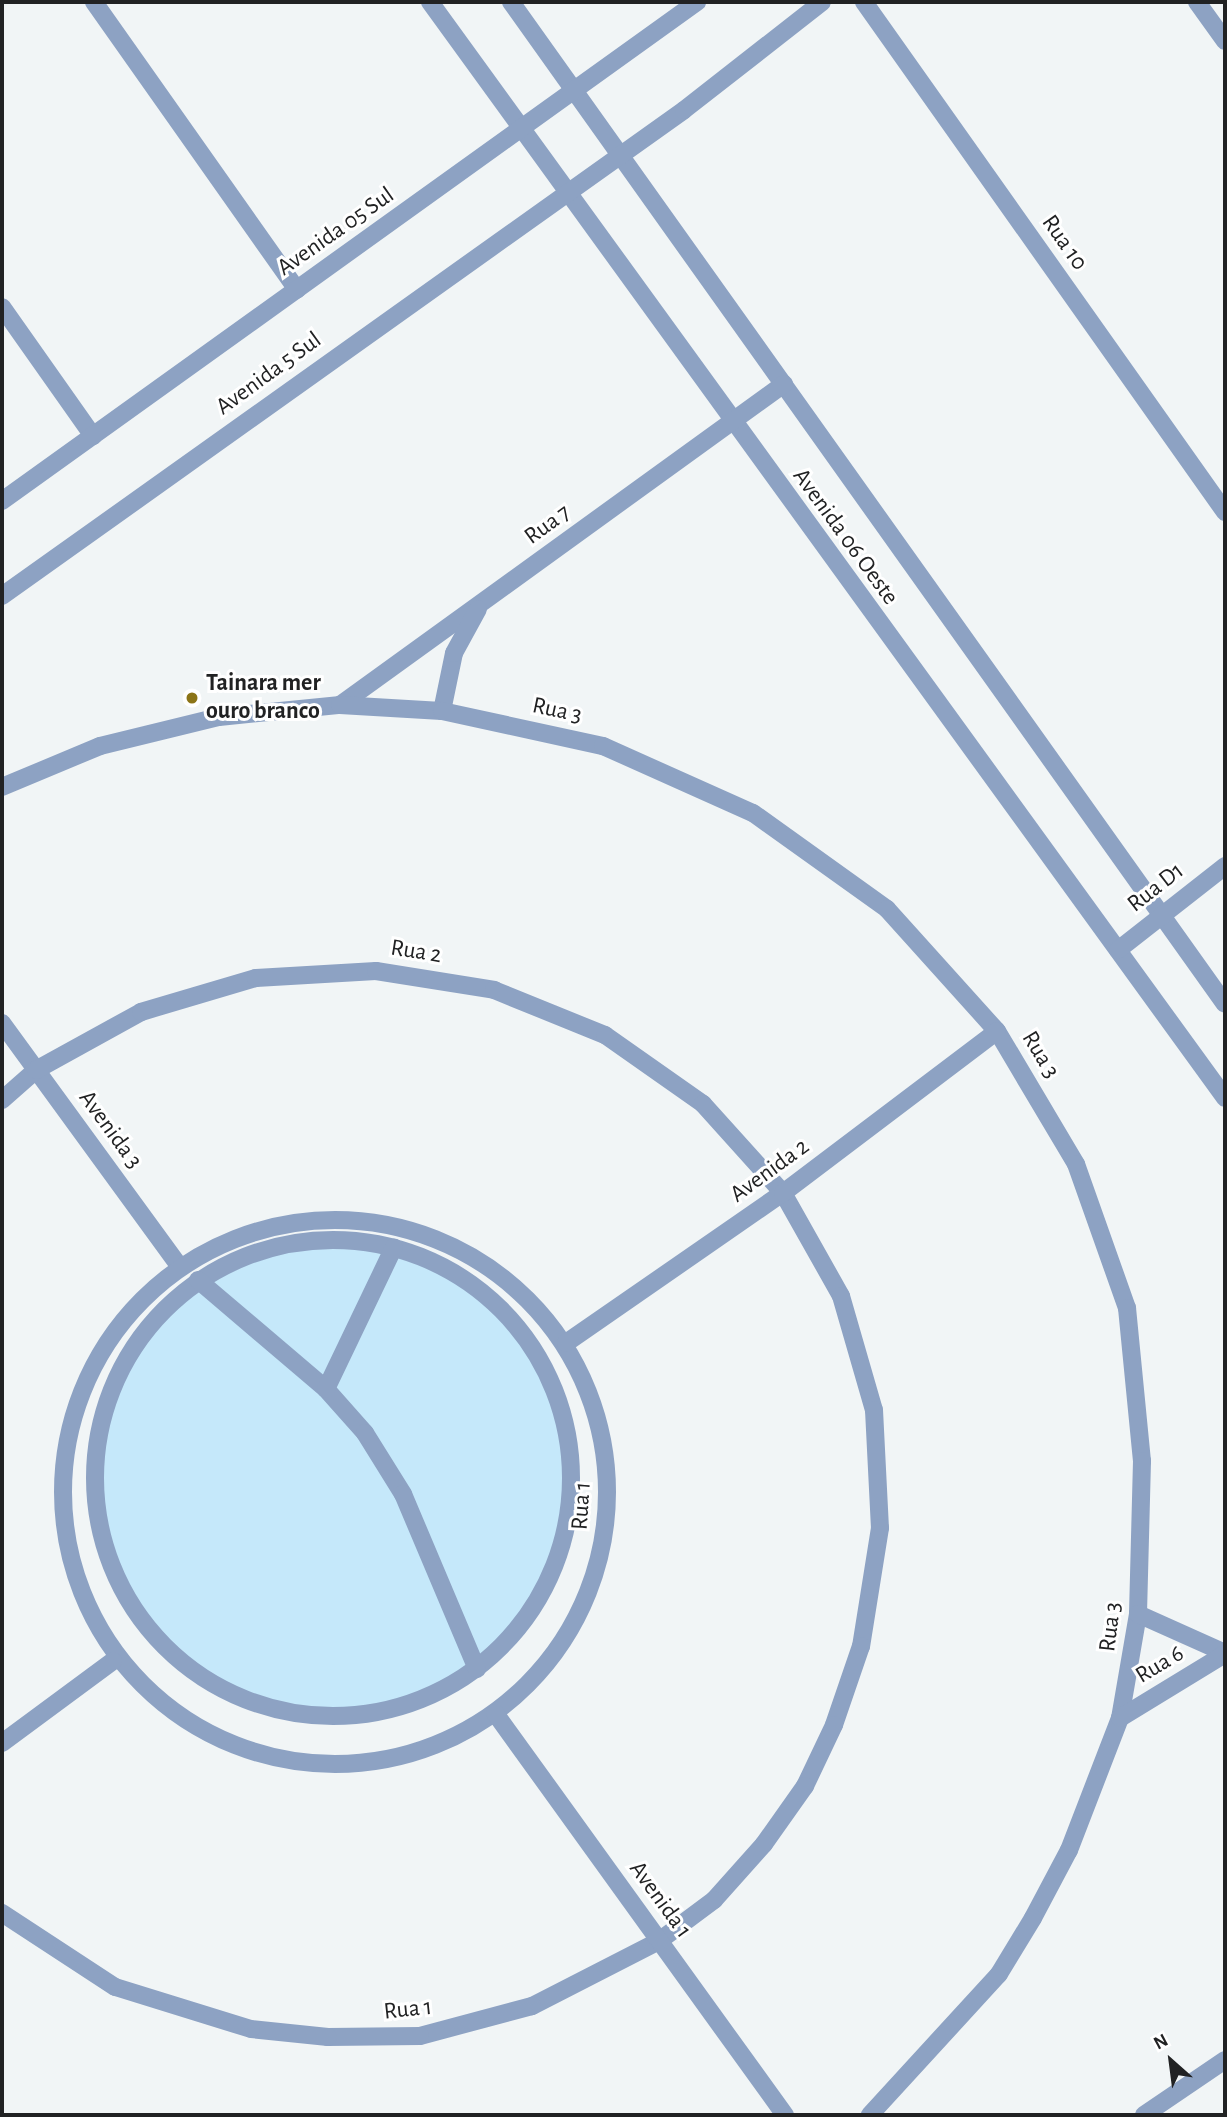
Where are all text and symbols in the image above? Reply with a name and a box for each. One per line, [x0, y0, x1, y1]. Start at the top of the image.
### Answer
street label: Avenida 05 Sul [272, 181, 400, 283]
street label: Rua 10 [1035, 210, 1093, 276]
street label: Avenida 5 Sul [211, 326, 327, 422]
street label: Avenida 06 Oeste [786, 463, 904, 611]
street label: Rua 7 [519, 499, 577, 551]
place label: Tainara mer ouro branco [206, 670, 321, 726]
marker: Tainara mer ouro branco [184, 690, 200, 706]
street label: Rua 3 [530, 692, 584, 730]
street label: Rua D1 [1122, 857, 1190, 919]
street label: Rua 2 [389, 934, 443, 970]
street label: Rua 3 [1015, 1026, 1065, 1084]
street label: Avenida 3 [72, 1085, 148, 1175]
street label: Avenida 2 [725, 1133, 815, 1209]
street label: Rua 1 [566, 1481, 598, 1531]
street label: Rua 3 [1094, 1600, 1128, 1654]
street label: Rua 6 [1131, 1639, 1189, 1691]
street label: Avenida 1 [622, 1856, 698, 1944]
street label: Rua 1 [382, 1993, 434, 2027]
north arrow [1136, 2026, 1206, 2096]
text: N [1151, 2031, 1171, 2054]

